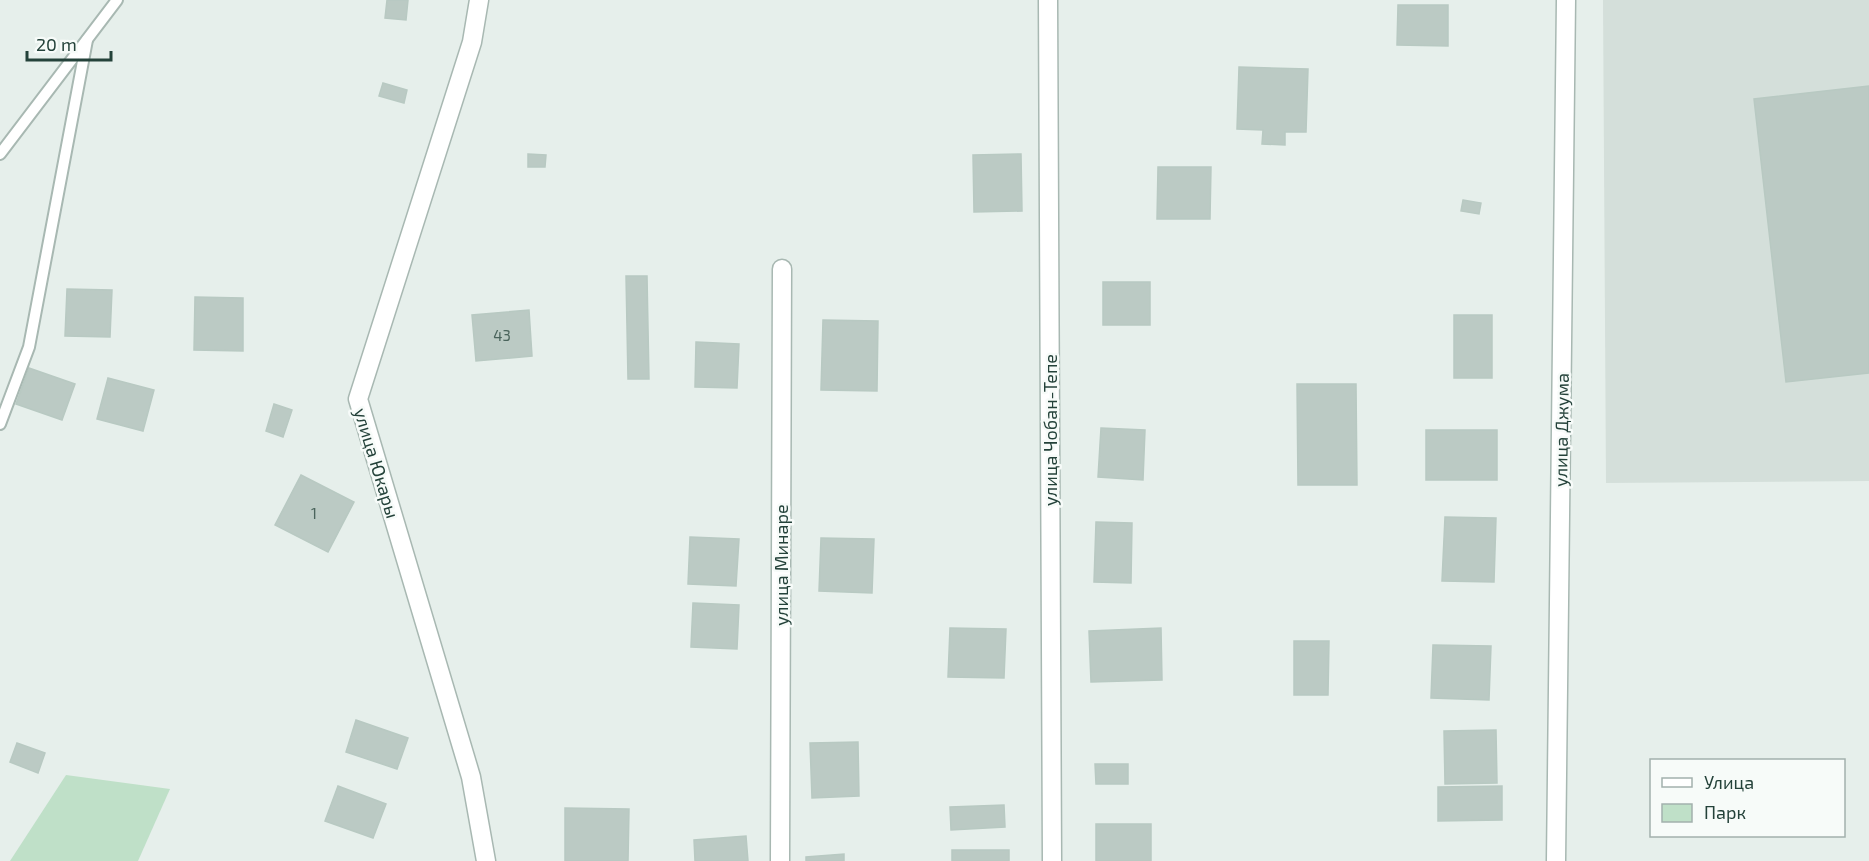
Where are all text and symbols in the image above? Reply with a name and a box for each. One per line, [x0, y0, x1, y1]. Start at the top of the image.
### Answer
scale bar [27, 24, 111, 62]
text: 20 m [36, 33, 77, 55]
house number: 43 [493, 326, 511, 344]
street label: улица Чобан-Тепе [1039, 354, 1061, 506]
street label: улица Джума [1549, 373, 1573, 487]
street label: улица Юкары [350, 405, 404, 521]
house number: 1 [311, 504, 317, 522]
street label: улица Минаре [770, 504, 792, 626]
legend [1650, 759, 1845, 837]
text: Улица [1704, 771, 1754, 793]
text: Парк [1704, 801, 1746, 823]

